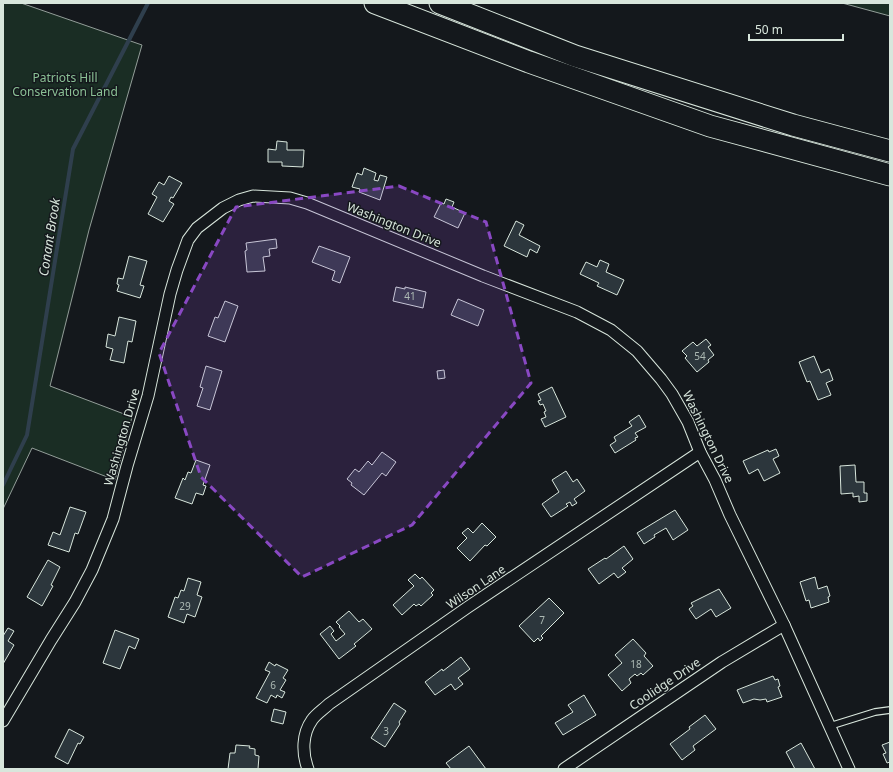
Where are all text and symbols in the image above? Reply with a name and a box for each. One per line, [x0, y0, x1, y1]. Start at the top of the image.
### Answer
scale bar [749, 16, 843, 42]
text: 50 m [755, 21, 783, 38]
park label: Patriots Hill Conservation Land [12, 69, 118, 100]
water label: Conant Brook [34, 196, 64, 277]
street label: Washington Drive [344, 198, 444, 251]
house number: 41 [404, 289, 416, 303]
house number: 54 [694, 349, 706, 363]
street label: Washington Drive [99, 386, 144, 488]
street label: Washington Drive [679, 388, 738, 486]
street label: Wilson Lane [443, 560, 509, 613]
house number: 29 [179, 599, 191, 613]
house number: 7 [539, 613, 545, 627]
street label: Coolidge Drive [626, 653, 704, 714]
house number: 18 [630, 657, 642, 671]
house number: 6 [270, 678, 276, 692]
house number: 3 [383, 724, 389, 738]

